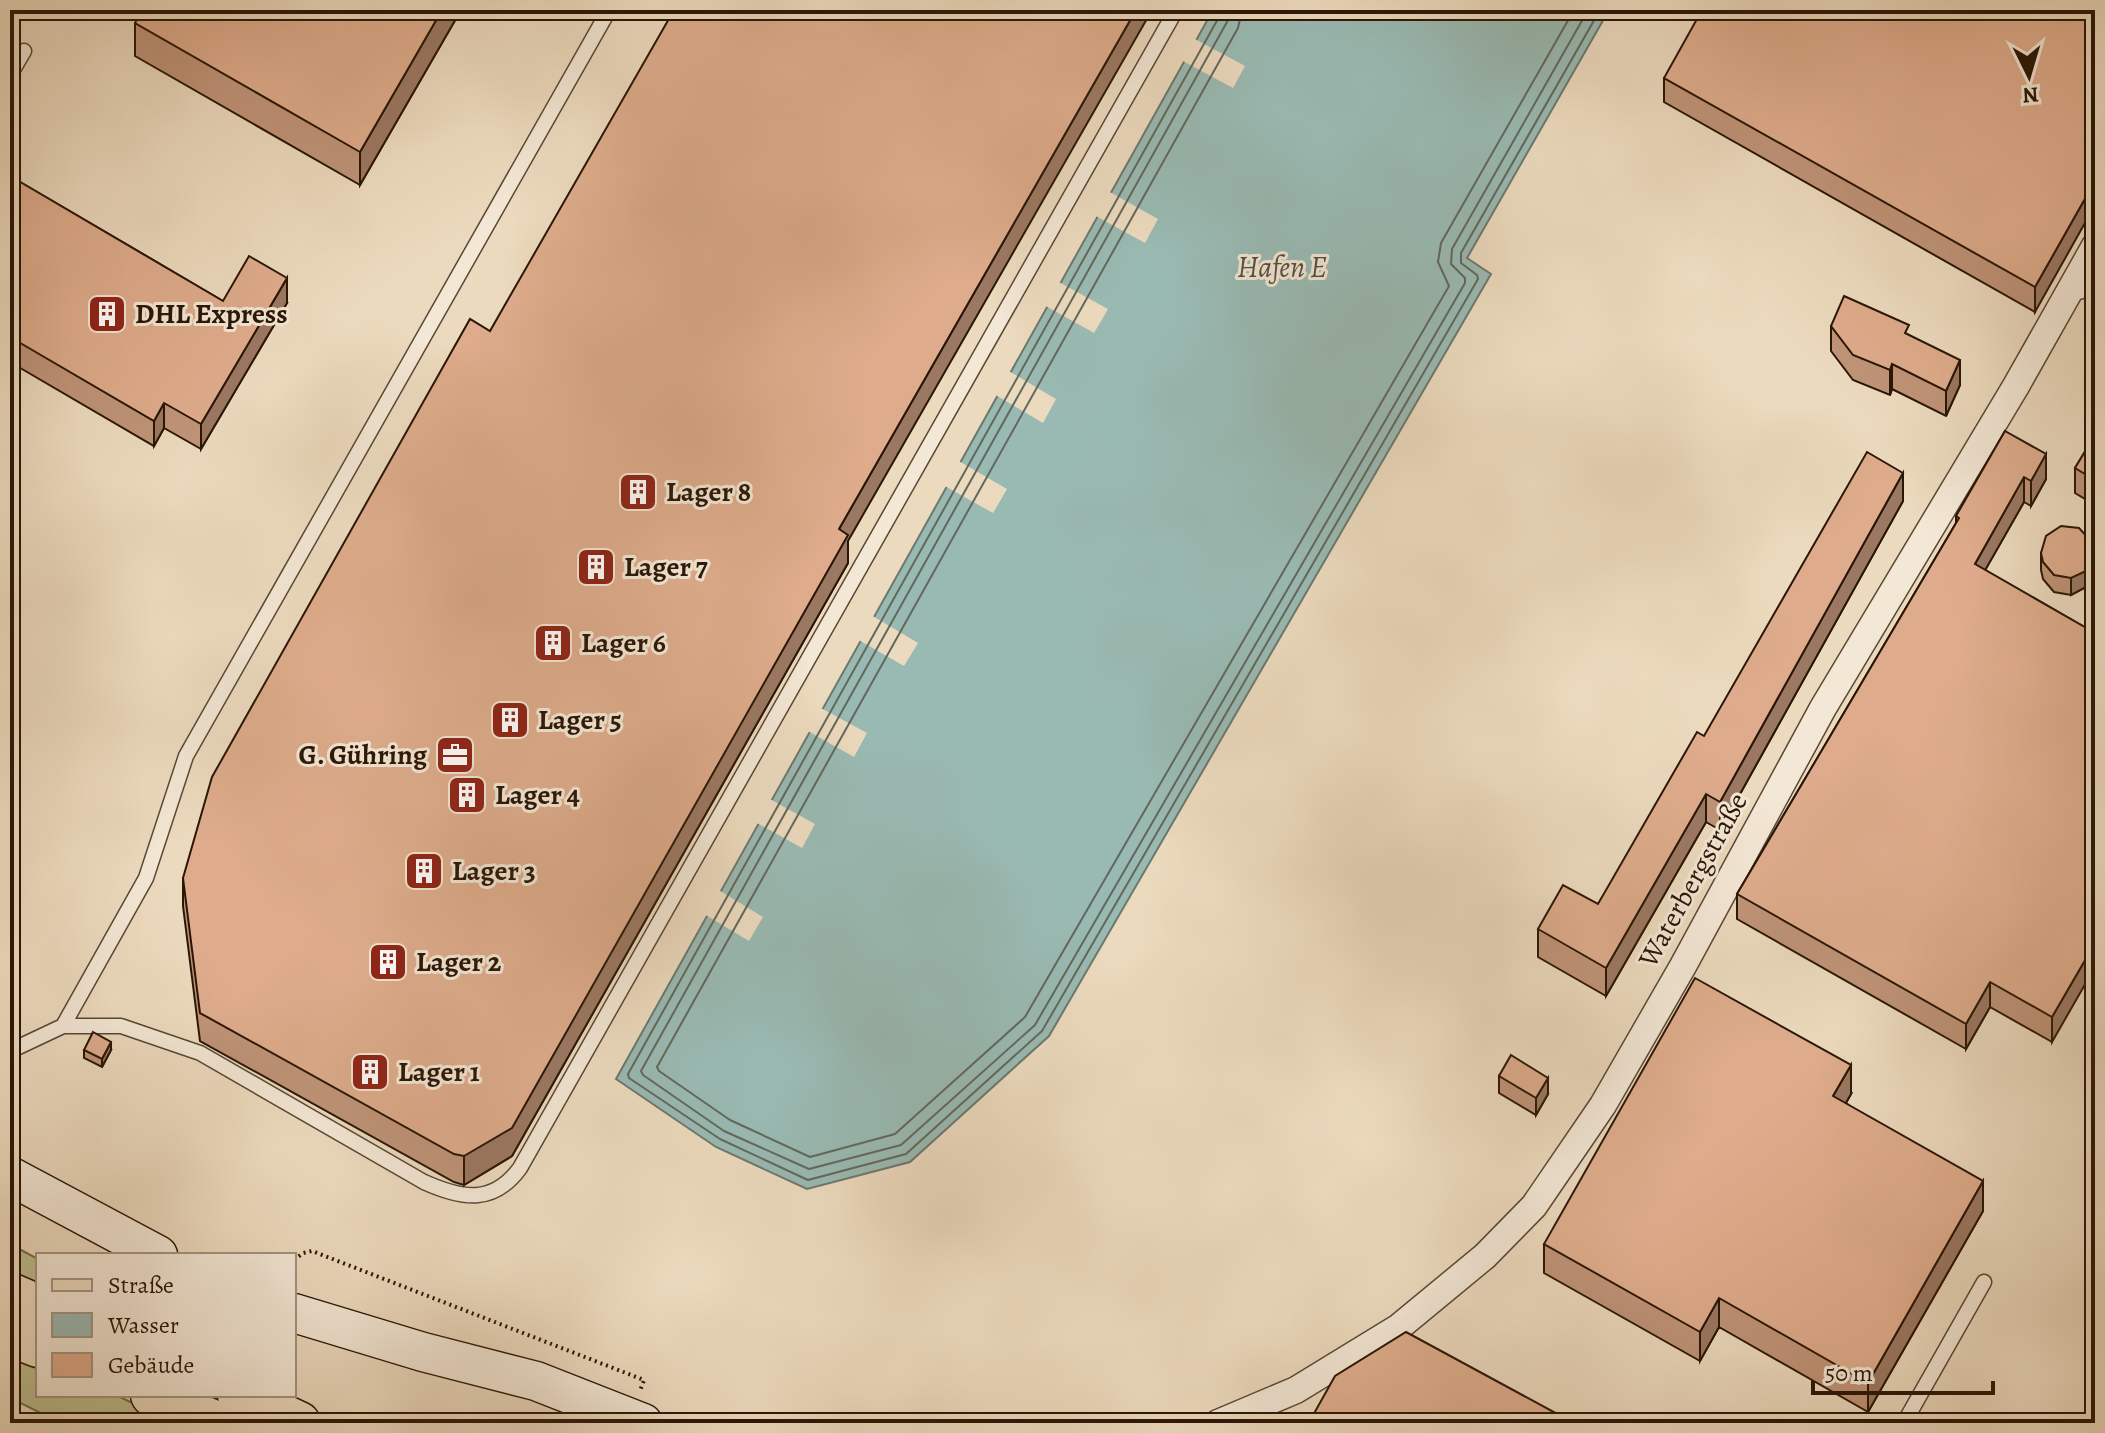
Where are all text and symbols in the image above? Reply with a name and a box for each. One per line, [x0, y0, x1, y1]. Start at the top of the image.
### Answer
north arrow [1989, 36, 2069, 116]
text: N [2021, 79, 2040, 111]
water label: Hafen E [1237, 247, 1327, 287]
building icon: DHL Express [86, 293, 128, 335]
place label: DHL Express [135, 295, 288, 333]
building icon: Lager 8 [617, 471, 659, 513]
place label: Lager 8 [666, 473, 751, 511]
building icon: Lager 7 [575, 546, 617, 588]
place label: Lager 7 [624, 548, 708, 586]
building icon: Lager 6 [532, 622, 574, 664]
place label: Lager 6 [581, 624, 666, 662]
building icon: Lager 5 [489, 699, 531, 741]
place label: Lager 5 [538, 701, 622, 739]
office icon: G. Gühring [434, 734, 476, 776]
place label: G. Gühring [299, 736, 428, 774]
building icon: Lager 4 [446, 774, 488, 816]
place label: Lager 4 [495, 776, 580, 814]
street label: Waterbergstraße [1629, 786, 1757, 975]
building icon: Lager 3 [403, 850, 445, 892]
place label: Lager 3 [452, 852, 536, 890]
building icon: Lager 2 [367, 941, 409, 983]
place label: Lager 2 [416, 943, 502, 981]
building icon: Lager 1 [349, 1051, 391, 1093]
place label: Lager 1 [398, 1053, 480, 1091]
legend [36, 1253, 296, 1397]
text: Straße [108, 1269, 174, 1301]
text: Wasser [107, 1309, 179, 1341]
scale bar [1813, 1345, 1993, 1395]
text: Gebäude [108, 1349, 194, 1381]
text: 50 m [1825, 1357, 1873, 1389]

